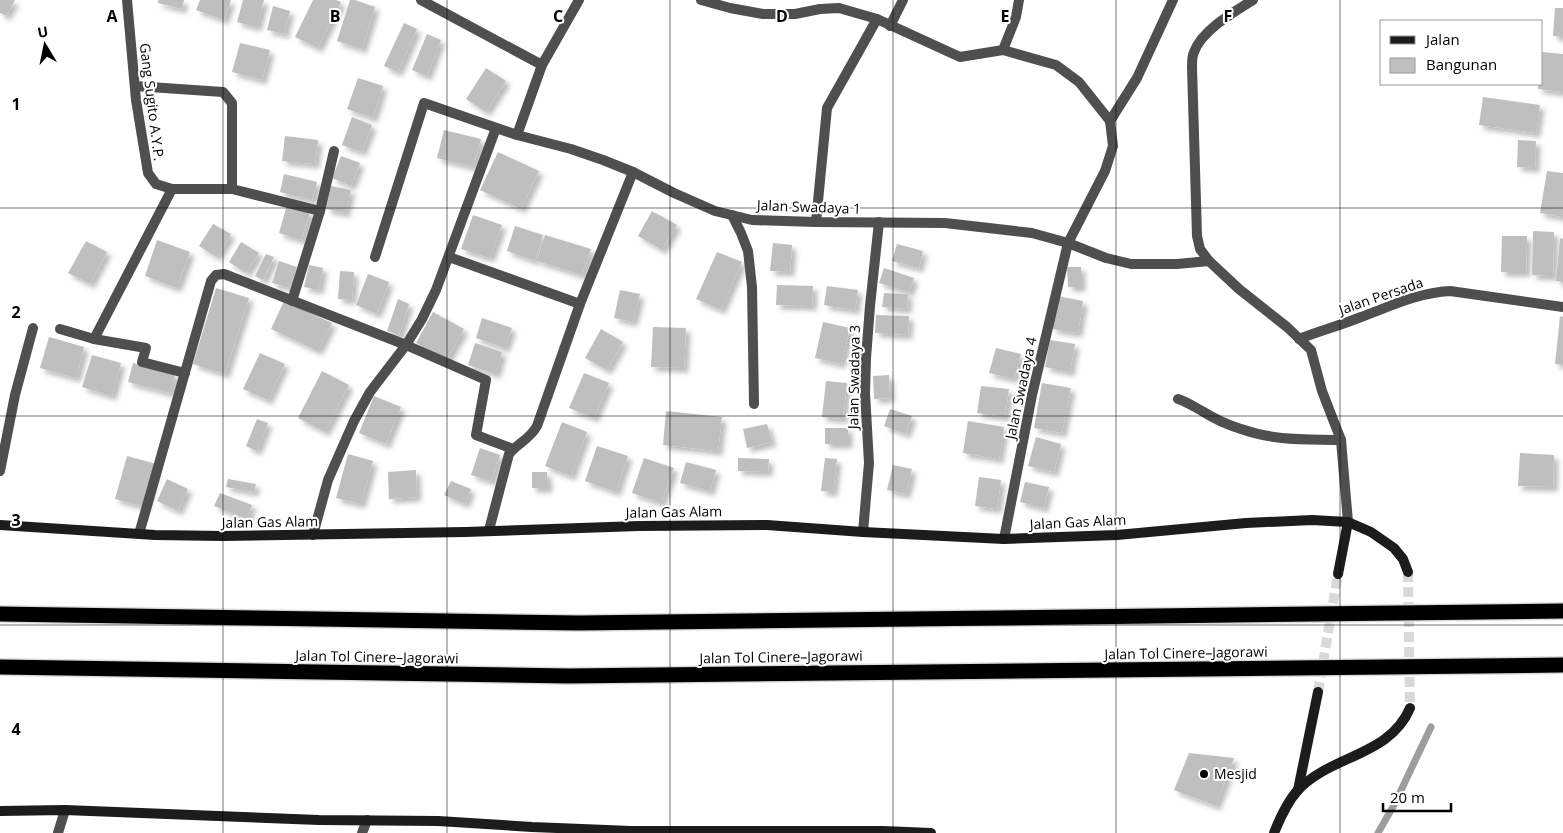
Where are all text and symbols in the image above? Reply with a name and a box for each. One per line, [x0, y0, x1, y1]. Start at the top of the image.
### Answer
text: A [106, 5, 118, 27]
text: B [330, 5, 340, 27]
text: C [553, 5, 563, 27]
text: D [776, 5, 788, 27]
text: E [1001, 5, 1010, 27]
text: F [1224, 5, 1232, 27]
north arrow [20, 20, 70, 70]
legend [1380, 20, 1543, 85]
text: U [36, 21, 50, 42]
text: Jalan [1424, 29, 1460, 49]
street label: Gang Sugito A.Y.P. [136, 42, 169, 162]
text: Bangunan [1426, 54, 1497, 74]
text: 1 [11, 93, 21, 115]
street label: Jalan Swadaya 1 [755, 195, 861, 218]
street label: Jalan Persada [1334, 272, 1425, 319]
text: 2 [11, 301, 21, 323]
street label: Jalan Swadaya 3 [843, 325, 864, 431]
street label: Jalan Swadaya 4 [1000, 335, 1041, 443]
street label: Jalan Gas Alam [624, 501, 722, 522]
text: 3 [11, 509, 21, 531]
street label: Jalan Gas Alam [1027, 509, 1127, 534]
street label: Jalan Gas Alam [220, 511, 318, 532]
street label: Jalan Tol Cinere–Jagorawi [1102, 642, 1268, 663]
street label: Jalan Tol Cinere–Jagorawi [293, 646, 459, 667]
street label: Jalan Tol Cinere–Jagorawi [697, 646, 863, 667]
text: 4 [11, 718, 21, 740]
place label: Mesjid [1214, 764, 1257, 783]
marker: Mesjid [1198, 768, 1210, 780]
scale bar [1383, 780, 1450, 812]
text: 20 m [1390, 787, 1425, 807]

